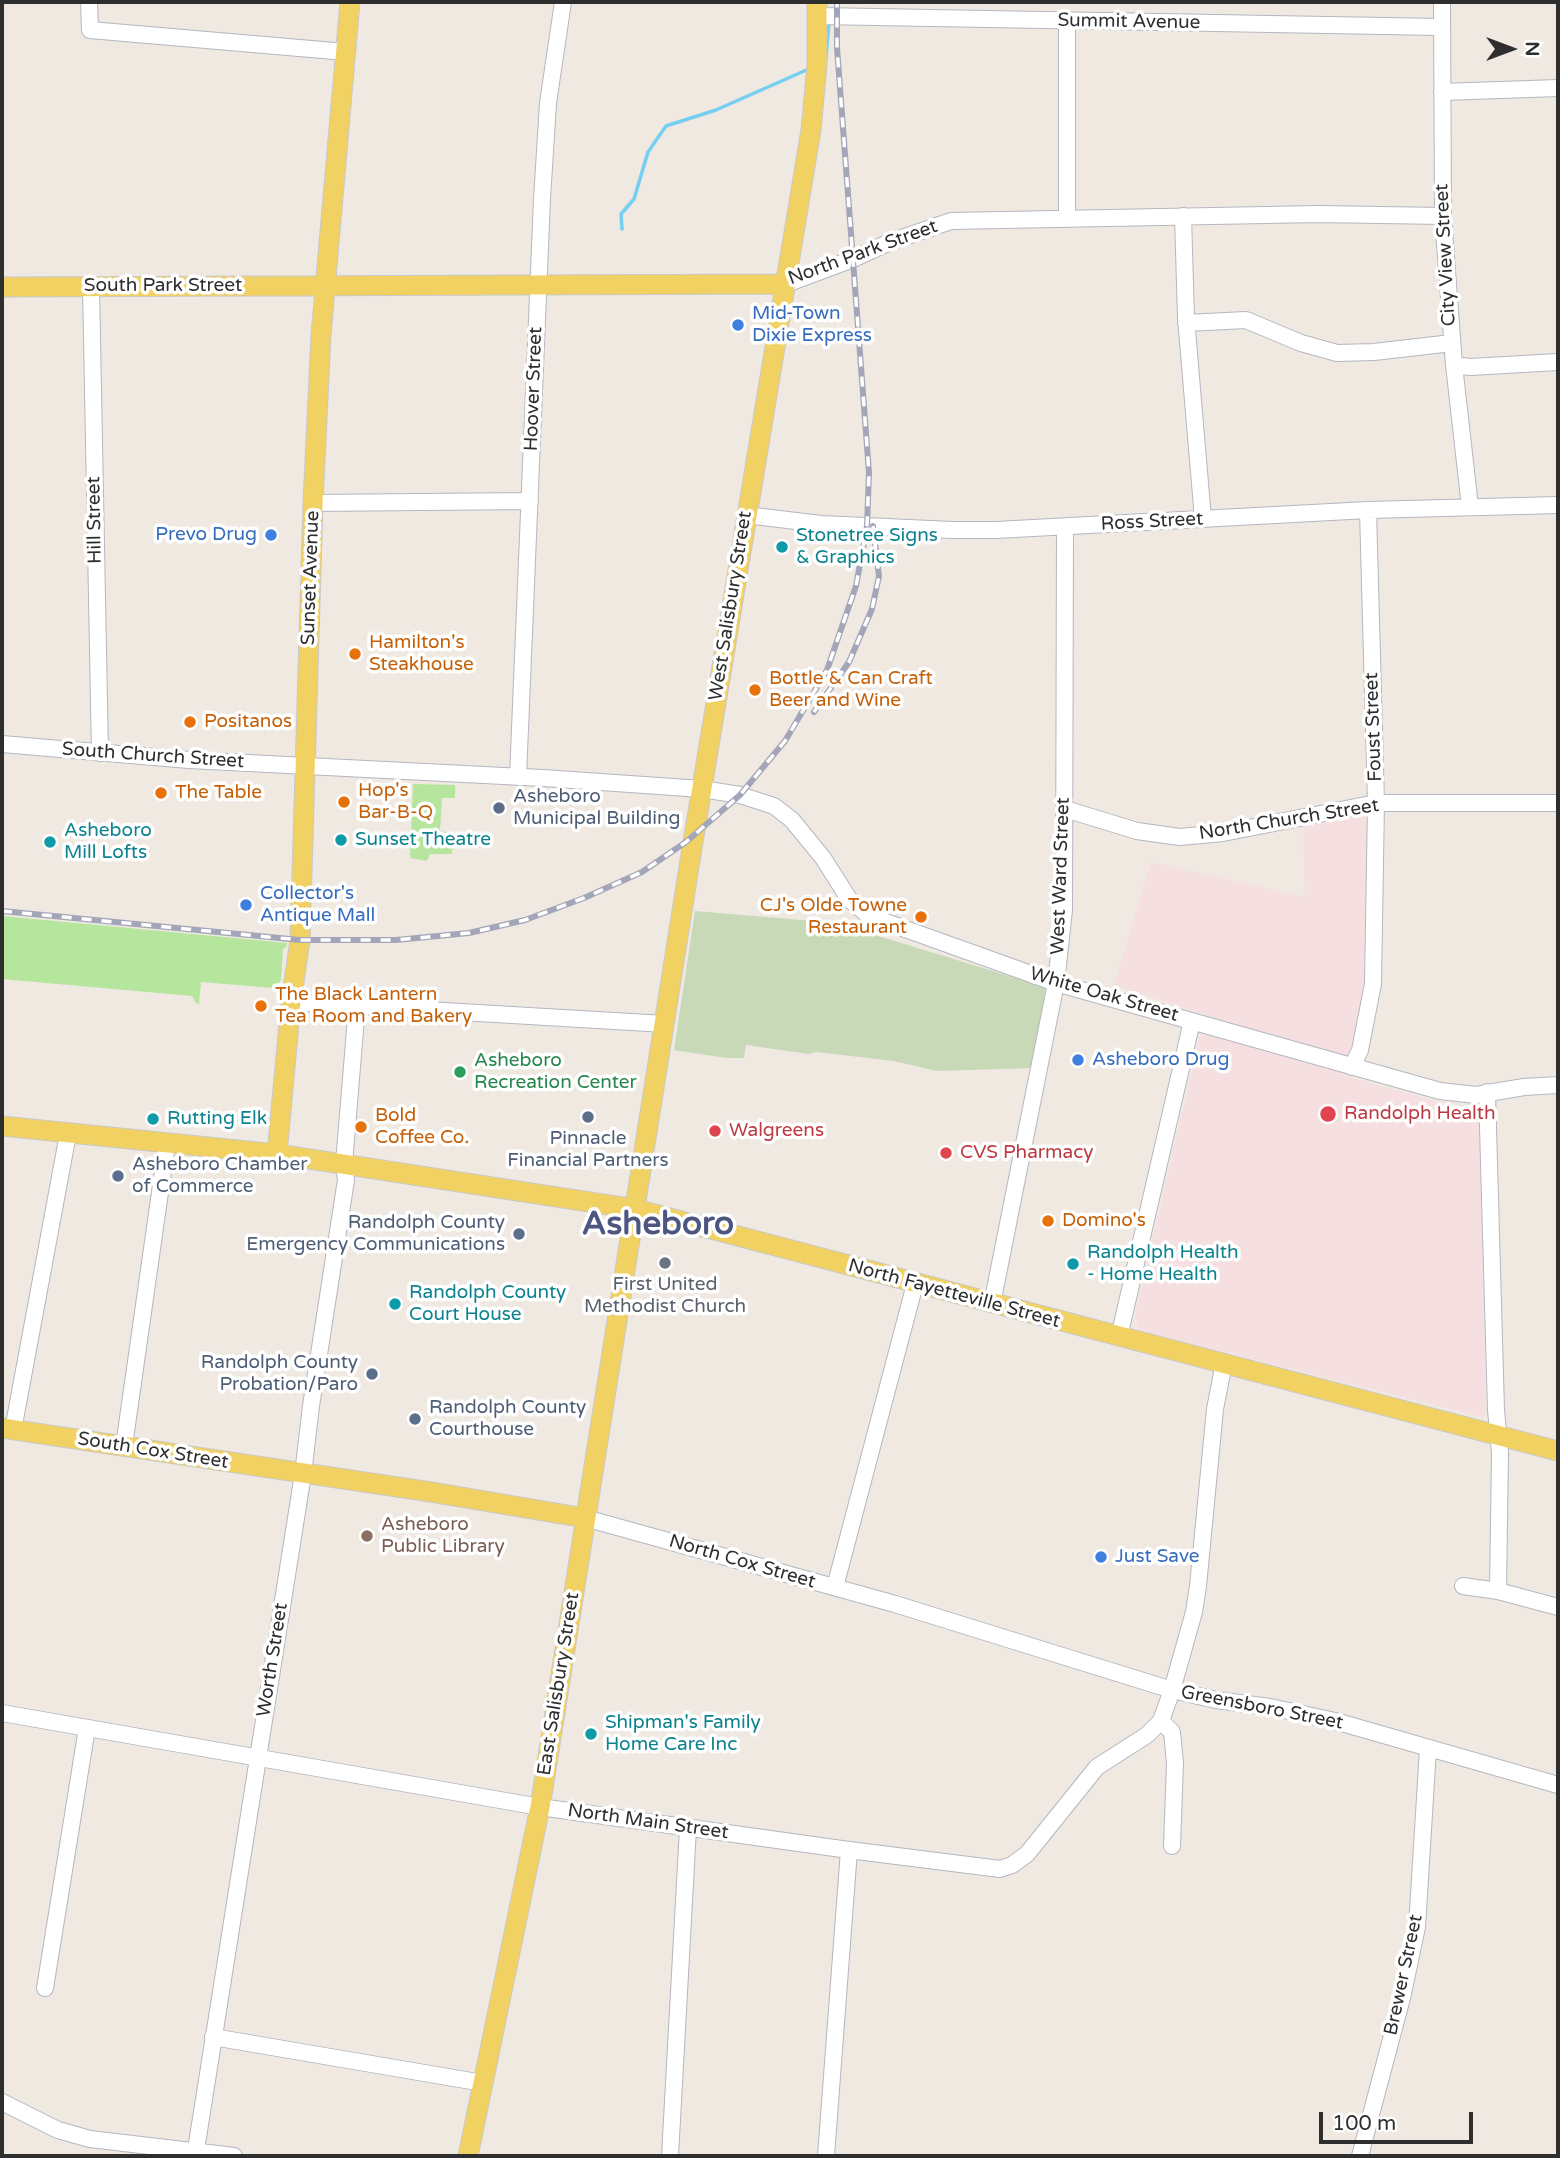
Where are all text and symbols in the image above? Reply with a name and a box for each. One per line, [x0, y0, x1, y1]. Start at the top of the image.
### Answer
street label: Summit Avenue [1057, 9, 1201, 35]
north arrow [1476, 14, 1546, 84]
text: N [1521, 41, 1543, 57]
street label: City View Street [1431, 183, 1461, 327]
street label: North Park Street [785, 215, 941, 291]
street label: South Park Street [84, 275, 242, 297]
place label: Mid-Town Dixie Express [752, 303, 872, 347]
marker: Mid-Town Dixie Express [730, 317, 746, 333]
street label: Hoover Street [520, 327, 548, 451]
street label: Hill Street [83, 476, 107, 564]
street label: Ross Street [1100, 508, 1204, 536]
street label: Sunset Avenue [297, 510, 325, 646]
street label: West Salisbury Street [705, 510, 757, 702]
place label: Prevo Drug [155, 524, 257, 546]
place label: Stonetree Signs & Graphics [796, 525, 938, 569]
marker: Prevo Drug [263, 527, 279, 543]
marker: Stonetree Signs & Graphics [774, 539, 790, 555]
place label: Hamilton's Steakhouse [369, 632, 474, 676]
marker: Hamilton's Steakhouse [347, 646, 363, 662]
place label: Bottle & Can Craft Beer and Wine [769, 668, 933, 712]
street label: Foust Street [1361, 672, 1387, 782]
marker: Bottle & Can Craft Beer and Wine [747, 682, 763, 698]
place label: Positanos [204, 711, 292, 733]
marker: Positanos [182, 714, 198, 730]
street label: South Church Street [61, 738, 245, 774]
place label: Hop's Bar-B-Q [358, 780, 433, 824]
place label: The Table [175, 782, 262, 804]
marker: The Table [153, 785, 169, 801]
place label: Asheboro Municipal Building [513, 786, 681, 830]
marker: Hop's Bar-B-Q [336, 794, 352, 810]
street label: North Church Street [1197, 795, 1381, 845]
street label: West Ward Street [1047, 797, 1075, 955]
marker: Asheboro Municipal Building [491, 800, 507, 816]
place label: Asheboro Mill Lofts [64, 820, 152, 864]
place label: Sunset Theatre [355, 829, 491, 851]
marker: Sunset Theatre [333, 832, 349, 848]
marker: Asheboro Mill Lofts [42, 834, 58, 850]
place label: Collector's Antique Mall [260, 883, 375, 927]
place label: CJ's Olde Towne Restaurant [760, 895, 907, 939]
marker: Collector's Antique Mall [238, 897, 254, 913]
marker: CJ's Olde Towne Restaurant [913, 909, 929, 925]
street label: White Oak Street [1027, 963, 1181, 1027]
place label: The Black Lantern Tea Room and Bakery [275, 984, 472, 1028]
marker: The Black Lantern Tea Room and Bakery [253, 998, 269, 1014]
place label: Asheboro Drug [1092, 1049, 1230, 1071]
place label: Asheboro Recreation Center [474, 1050, 637, 1094]
marker: Asheboro Drug [1070, 1052, 1086, 1068]
marker: Asheboro Recreation Center [452, 1064, 468, 1080]
place label: Randolph Health [1344, 1103, 1496, 1125]
marker: Randolph Health [1318, 1104, 1338, 1124]
place label: Bold Coffee Co. [375, 1105, 469, 1149]
place label: Rutting Elk [167, 1108, 267, 1130]
marker: Pinnacle Financial Partners [580, 1109, 596, 1125]
marker: Rutting Elk [145, 1111, 161, 1127]
marker: Bold Coffee Co. [353, 1119, 369, 1135]
place label: Walgreens [729, 1120, 824, 1142]
marker: Walgreens [707, 1123, 723, 1139]
place label: Pinnacle Financial Partners [507, 1128, 669, 1172]
place label: CVS Pharmacy [960, 1142, 1094, 1164]
marker: CVS Pharmacy [938, 1145, 954, 1161]
place label: Asheboro Chamber of Commerce [132, 1154, 308, 1198]
marker: Asheboro Chamber of Commerce [110, 1168, 126, 1184]
district label: Asheboro [582, 1205, 734, 1245]
place label: Domino's [1062, 1210, 1146, 1232]
place label: Randolph County Emergency Communications [246, 1212, 505, 1256]
marker: Domino's [1040, 1213, 1056, 1229]
marker: Randolph County Emergency Communications [511, 1226, 527, 1242]
place label: Randolph Health - Home Health [1087, 1242, 1239, 1286]
marker: First United Methodist Church [657, 1255, 673, 1271]
street label: North Fayetteville Street [846, 1255, 1062, 1333]
marker: Randolph Health - Home Health [1065, 1256, 1081, 1272]
place label: First United Methodist Church [584, 1274, 746, 1318]
place label: Randolph County Court House [409, 1282, 566, 1326]
marker: Randolph County Court House [387, 1296, 403, 1312]
place label: Randolph County Probation/Paro [201, 1352, 358, 1396]
marker: Randolph County Probation/Paro [364, 1366, 380, 1382]
place label: Randolph County Courthouse [429, 1397, 586, 1441]
marker: Randolph County Courthouse [407, 1411, 423, 1427]
street label: South Cox Street [76, 1428, 230, 1474]
place label: Asheboro Public Library [381, 1514, 505, 1558]
marker: Asheboro Public Library [359, 1528, 375, 1544]
street label: North Cox Street [666, 1530, 818, 1594]
place label: Just Save [1115, 1546, 1200, 1568]
marker: Just Save [1093, 1549, 1109, 1565]
street label: East Salisbury Street [533, 1591, 585, 1777]
street label: Worth Street [253, 1601, 293, 1719]
street label: Greensboro Street [1179, 1681, 1345, 1735]
place label: Shipman's Family Home Care Inc [605, 1712, 761, 1756]
marker: Shipman's Family Home Care Inc [583, 1726, 599, 1742]
street label: North Main Street [566, 1799, 730, 1845]
street label: Brewer Street [1380, 1913, 1428, 2037]
scale bar [1322, 2098, 1476, 2142]
text: 100 m [1332, 2111, 1396, 2136]

